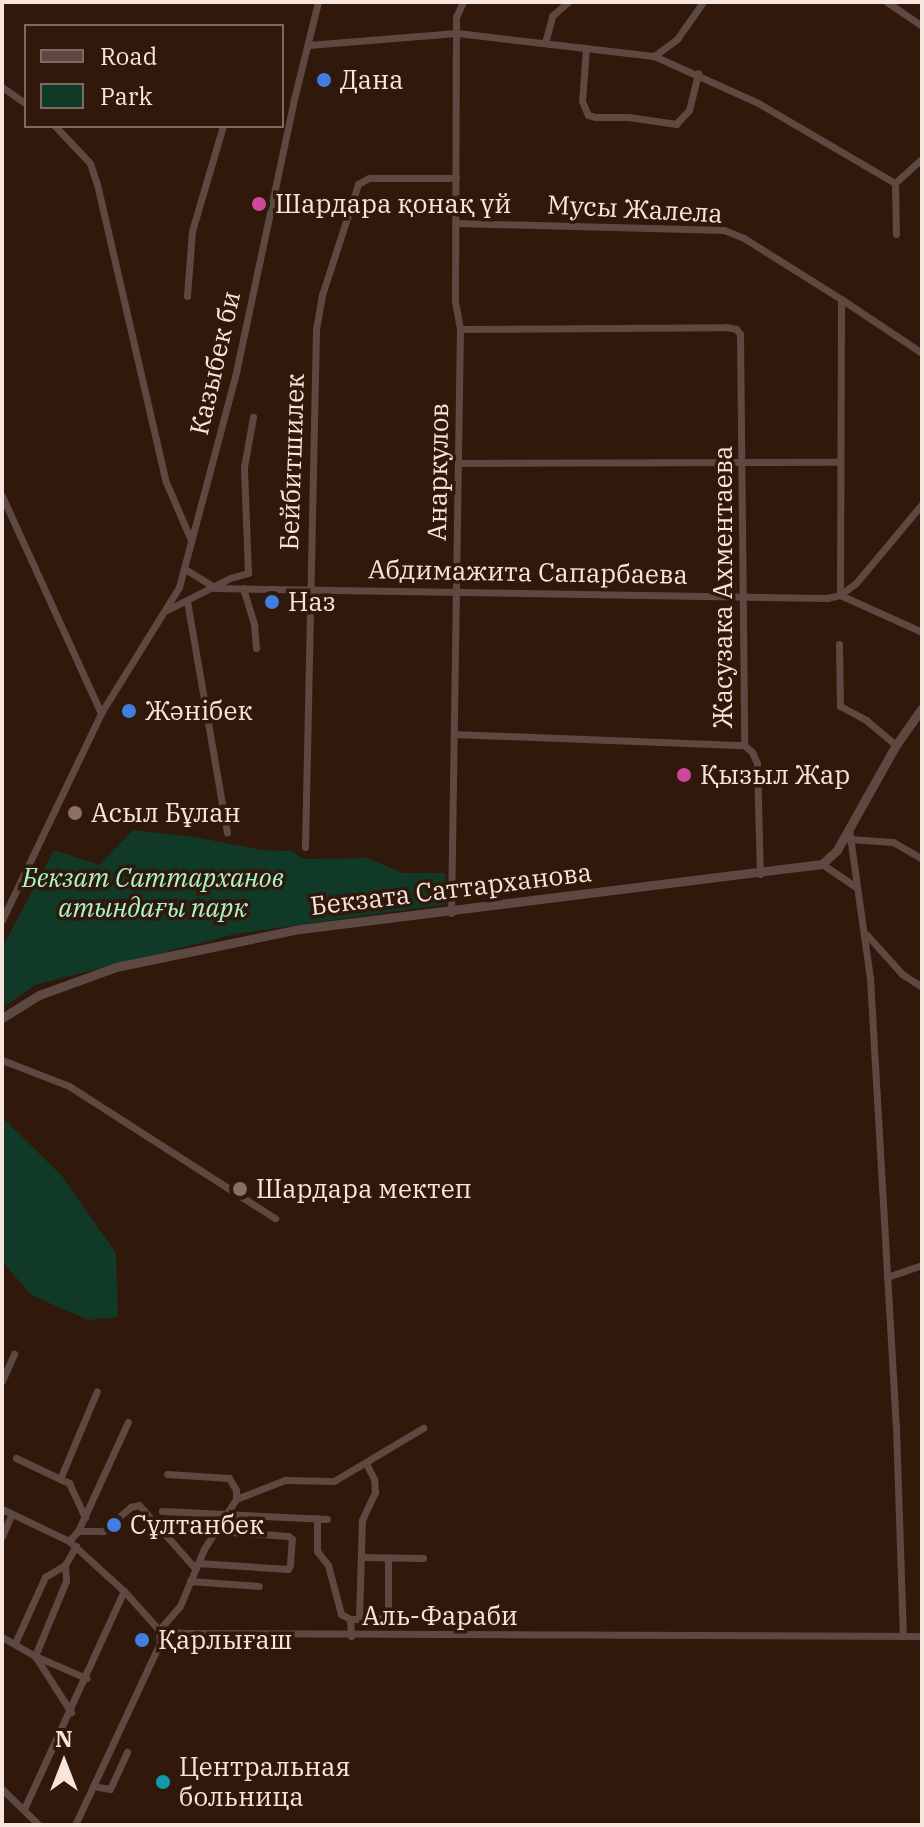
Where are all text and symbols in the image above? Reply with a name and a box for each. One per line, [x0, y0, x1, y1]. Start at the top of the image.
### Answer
legend [24, 24, 284, 128]
text: Road [100, 40, 157, 72]
place label: Дана [340, 64, 403, 96]
marker: Дана [315, 71, 333, 89]
text: Park [100, 80, 152, 112]
place label: Шардара қонақ үй [275, 188, 511, 220]
street label: Мусы Жалела [546, 189, 724, 229]
marker: Шардара қонақ үй [250, 195, 268, 213]
street label: Казыбек би [183, 288, 247, 438]
street label: Бейбитшилек [273, 373, 311, 551]
street label: Анаркулов [421, 403, 455, 541]
street label: Жасузака Ахментаева [707, 446, 739, 728]
street label: Абдимажита Сапарбаева [368, 554, 688, 590]
place label: Наз [288, 586, 336, 618]
marker: Наз [263, 593, 281, 611]
place label: Жәнібек [145, 695, 253, 727]
marker: Жәнібек [120, 702, 138, 720]
place label: Қызыл Жар [700, 759, 850, 791]
marker: Қызыл Жар [675, 766, 693, 784]
place label: Асыл Бұлан [91, 797, 241, 829]
marker: Асыл Бұлан [66, 804, 84, 822]
street label: Бекзата Саттарханова [309, 856, 593, 922]
park label: Бекзат Саттарханов атындағы парк [22, 862, 284, 924]
place label: Шардара мектеп [256, 1173, 472, 1205]
marker: Шардара мектеп [231, 1180, 249, 1198]
place label: Сұлтанбек [130, 1509, 264, 1541]
marker: Сұлтанбек [105, 1516, 123, 1534]
street label: Аль-Фараби [362, 1600, 518, 1632]
place label: Қарлығаш [158, 1624, 292, 1656]
marker: Қарлығаш [133, 1631, 151, 1649]
north arrow [24, 1723, 104, 1803]
text: N [55, 1724, 73, 1753]
place label: Центральная больница [179, 1751, 350, 1812]
marker: Центральная больница [154, 1773, 172, 1791]

